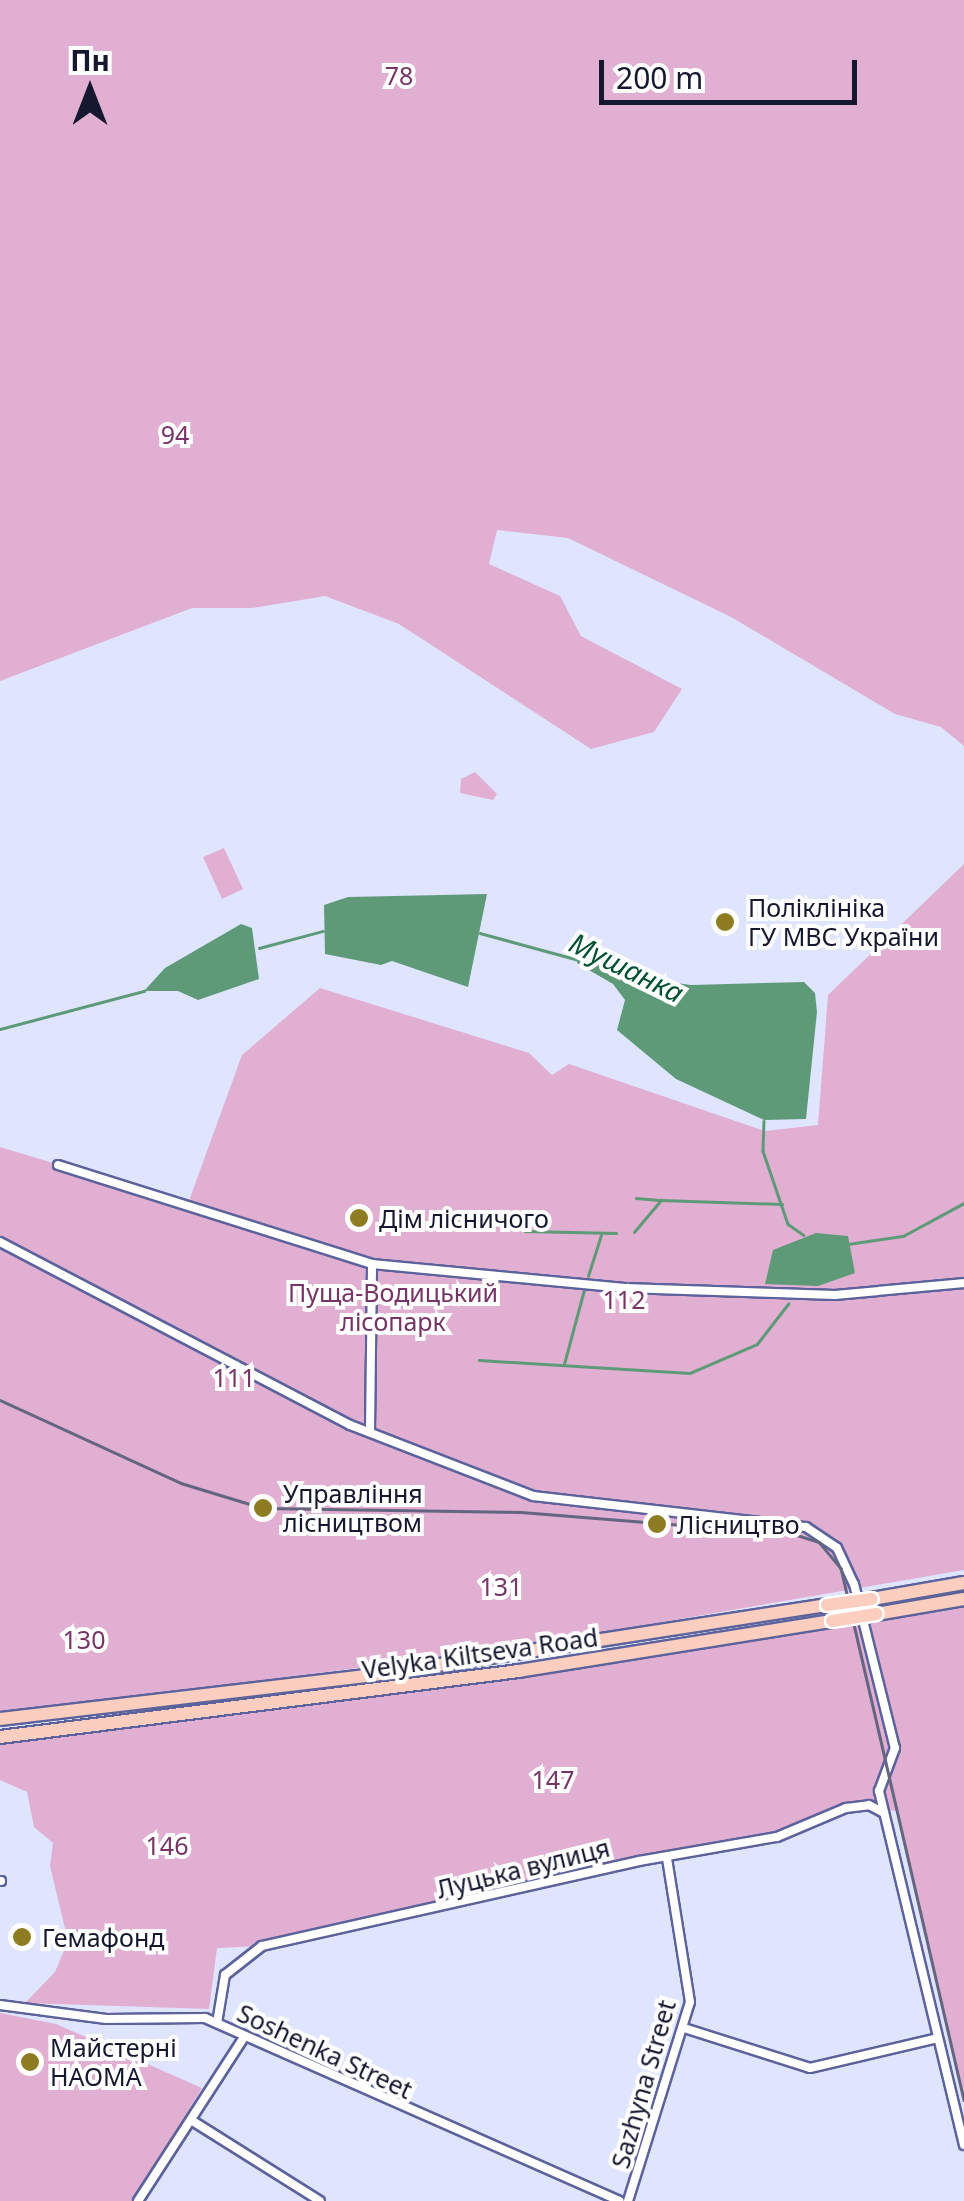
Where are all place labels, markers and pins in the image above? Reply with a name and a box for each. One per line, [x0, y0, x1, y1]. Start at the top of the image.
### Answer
place label: Поліклініка ГУ МВС України [748, 893, 939, 952]
marker: Поліклініка ГУ МВС України [712, 909, 738, 935]
place label: Дім лісничого [379, 1203, 549, 1233]
marker: Дім лісничого [348, 1207, 370, 1229]
place label: Управління лісництвом [283, 1479, 423, 1538]
marker: Управління лісництвом [252, 1497, 274, 1519]
place label: Лісництво [677, 1509, 800, 1539]
marker: Лісництво [646, 1513, 668, 1535]
place label: Гемафонд [42, 1922, 164, 1952]
marker: Гемафонд [11, 1926, 33, 1948]
place label: Майстерні НАОМА [50, 2033, 177, 2092]
marker: Майстерні НАОМА [19, 2051, 41, 2073]

